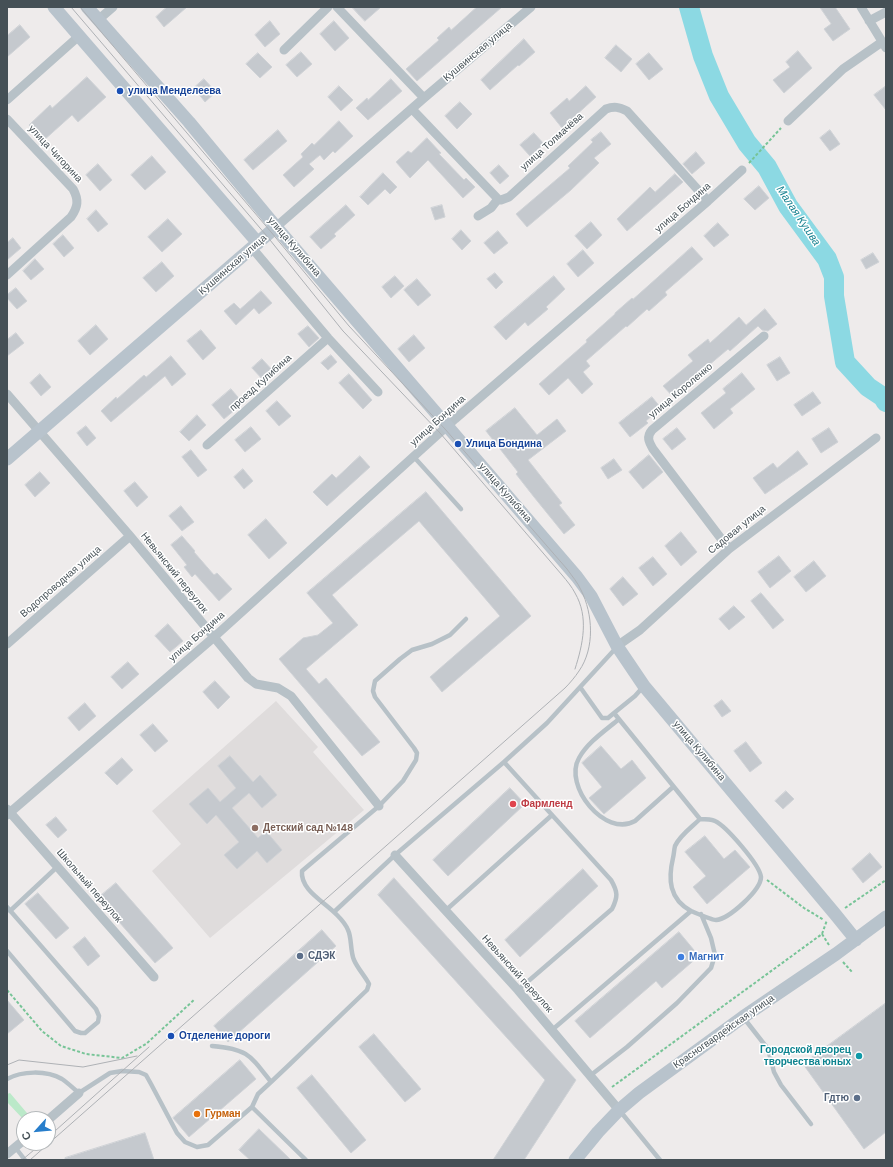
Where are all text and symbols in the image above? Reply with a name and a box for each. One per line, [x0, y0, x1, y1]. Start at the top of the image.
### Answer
street label: Кушвинская улица [441, 20, 515, 84]
place label: улица Менделеева [128, 85, 221, 97]
marker: улица Менделеева [115, 86, 125, 96]
street label: улица Толмачёва [518, 111, 586, 173]
street label: улица Чигорина [26, 123, 84, 185]
street label: улица Бондина [653, 180, 713, 236]
water label: Малая Кушва [773, 184, 823, 248]
street label: улица Кулибина [265, 215, 323, 279]
street label: Кушвинская улица [197, 232, 269, 298]
street label: проезд Кулибина [228, 352, 294, 414]
street label: улица Короленко [647, 361, 715, 421]
street label: улица Бондина [408, 393, 468, 449]
place label: Улица Бондина [466, 438, 542, 450]
marker: Улица Бондина [453, 439, 463, 449]
street label: улица Кулибина [476, 461, 534, 525]
street label: Садовая улица [706, 503, 768, 557]
street label: Невьянский переулок [138, 530, 210, 616]
street label: Водопроводная улица [18, 544, 104, 620]
street label: улица Бондина [167, 609, 227, 665]
street label: улица Кулибина [670, 719, 728, 783]
place label: Фармленд [521, 798, 573, 810]
marker: Фармленд [508, 799, 518, 809]
place label: Детский сад №148 [263, 822, 353, 834]
marker: Детский сад №148 [250, 823, 260, 833]
street label: Школьный переулок [54, 847, 124, 925]
street label: Невьянский переулок [479, 933, 555, 1015]
place label: СДЭК [308, 950, 335, 962]
marker: СДЭК [295, 951, 305, 961]
place label: Магнит [689, 951, 724, 963]
marker: Магнит [676, 952, 686, 962]
street label: Красногвардейская улица [671, 993, 777, 1071]
place label: Отделение дороги [179, 1030, 270, 1042]
marker: Отделение дороги [166, 1031, 176, 1041]
place label: Городской дворец творчества юных [760, 1044, 851, 1068]
marker: Городской дворец творчества юных [854, 1051, 864, 1061]
place label: Гдтю [824, 1092, 849, 1104]
marker: Гдтю [852, 1093, 862, 1103]
place label: Гурман [205, 1108, 241, 1120]
marker: Гурман [192, 1109, 202, 1119]
north arrow [16, 1111, 56, 1151]
text: С [18, 1129, 34, 1143]

